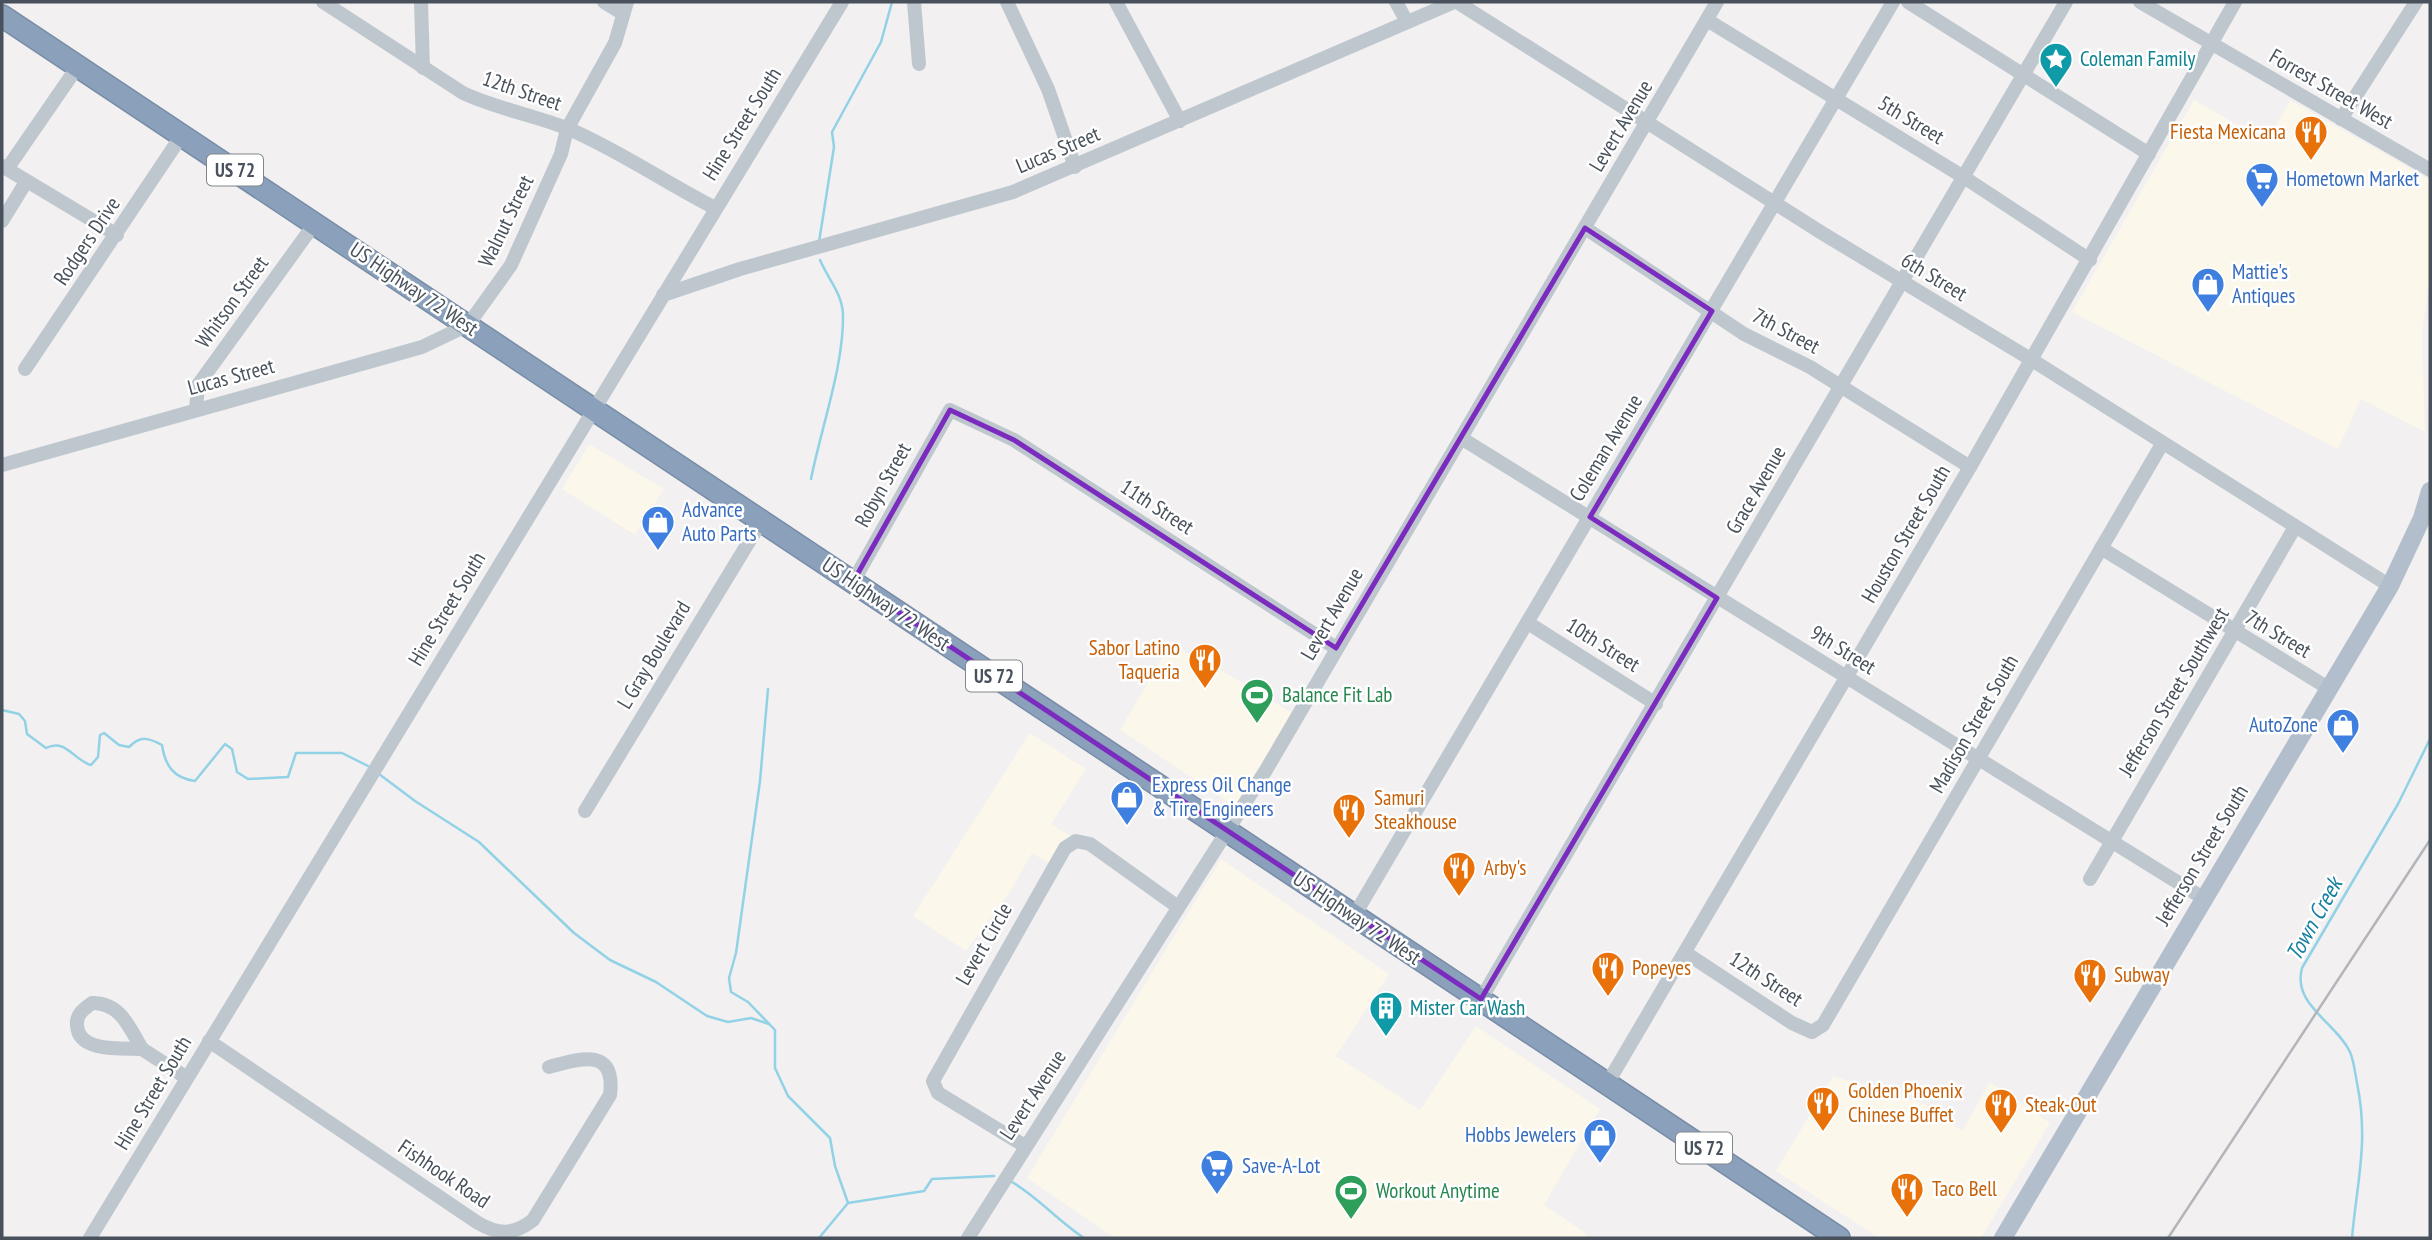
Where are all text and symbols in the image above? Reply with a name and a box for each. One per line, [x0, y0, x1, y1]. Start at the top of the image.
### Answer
place icon: Coleman Family [2037, 40, 2075, 89]
street label: Forrest Street West [2265, 42, 2398, 135]
place label: Coleman Family [2080, 45, 2196, 72]
street label: Hine Street South [696, 62, 787, 185]
street label: 12th Street [479, 64, 565, 117]
street label: Levert Avenue [1583, 75, 1658, 176]
street label: 5th Street [1873, 89, 1949, 150]
restaurant icon: Fiesta Mexicana [2292, 113, 2330, 162]
place label: Fiesta Mexicana [2170, 118, 2286, 145]
street label: Lucas Street [1012, 120, 1104, 179]
road number: US 72 [207, 154, 263, 186]
supermarket icon: Hometown Market [2243, 160, 2281, 209]
place label: Hometown Market [2286, 165, 2419, 192]
street label: Walnut Street [472, 170, 539, 271]
street label: Rodgers Drive [47, 191, 126, 290]
street label: US Highway 72 West [345, 236, 484, 342]
street label: 6th Street [1896, 246, 1972, 307]
street label: Whitson Street [189, 250, 274, 353]
place label: Mattie's Antiques [2232, 258, 2295, 309]
shop icon: Mattie's Antiques [2189, 265, 2227, 314]
street label: 7th Street [1748, 302, 1825, 360]
street label: Lucas Street [185, 352, 277, 401]
street label: Coleman Avenue [1563, 389, 1648, 506]
street label: Robyn Street [848, 438, 917, 532]
street label: Grace Avenue [1720, 441, 1792, 539]
street label: Houston Street South [1855, 460, 1956, 608]
street label: 11th Street [1116, 473, 1199, 540]
place label: Advance Auto Parts [682, 496, 757, 547]
shop icon: Advance Auto Parts [639, 503, 677, 552]
street label: Hine Street South [402, 547, 491, 671]
street label: US Highway 72 West [817, 551, 956, 657]
street label: Levert Avenue [1294, 563, 1369, 665]
street label: L Gray Boulevard [611, 596, 696, 714]
street label: Jefferson Street Southwest [2112, 602, 2235, 782]
street label: 7th Street [2240, 603, 2316, 664]
street label: 10th Street [1561, 611, 1645, 678]
street label: 9th Street [1805, 619, 1881, 680]
place label: Sabor Latino Taqueria [1089, 634, 1180, 685]
restaurant icon: Sabor Latino Taqueria [1186, 641, 1224, 690]
street label: Madison Street South [1923, 650, 2024, 798]
road number: US 72 [966, 660, 1022, 692]
sports icon: Balance Fit Lab [1238, 676, 1276, 725]
place label: Balance Fit Lab [1282, 681, 1392, 708]
shop icon: AutoZone [2324, 706, 2362, 755]
place label: AutoZone [2249, 711, 2318, 738]
place label: Express Oil Change & Tire Engineers [1152, 771, 1292, 822]
shop icon: Express Oil Change & Tire Engineers [1108, 778, 1146, 827]
street label: Jefferson Street South [2149, 780, 2254, 931]
place label: Samuri Steakhouse [1374, 784, 1457, 835]
restaurant icon: Samuri Steakhouse [1330, 791, 1368, 840]
restaurant icon: Arby's [1440, 849, 1478, 898]
place label: Arby's [1484, 854, 1526, 881]
street label: US Highway 72 West [1288, 865, 1427, 971]
water label: Town Creek [2279, 869, 2350, 965]
street label: Levert Circle [949, 898, 1018, 990]
street label: 12th Street [1725, 945, 1808, 1012]
restaurant icon: Popeyes [1589, 949, 1627, 998]
place label: Popeyes [1632, 954, 1691, 981]
restaurant icon: Subway [2071, 956, 2109, 1005]
place label: Subway [2114, 961, 2170, 988]
building icon: Mister Car Wash [1367, 989, 1405, 1038]
place label: Mister Car Wash [1410, 994, 1525, 1021]
street label: Hine Street South [108, 1031, 197, 1155]
street label: Levert Avenue [993, 1045, 1072, 1145]
place label: Golden Phoenix Chinese Buffet [1848, 1077, 1963, 1128]
restaurant icon: Golden Phoenix Chinese Buffet [1804, 1084, 1842, 1133]
restaurant icon: Steak-Out [1982, 1086, 2020, 1135]
place label: Steak-Out [2025, 1091, 2097, 1118]
shop icon: Hobbs Jewelers [1581, 1116, 1619, 1165]
place label: Hobbs Jewelers [1465, 1121, 1576, 1148]
road number: US 72 [1676, 1132, 1732, 1164]
street label: Fishhook Road [393, 1133, 495, 1214]
supermarket icon: Save-A-Lot [1198, 1147, 1236, 1196]
place label: Save-A-Lot [1242, 1152, 1320, 1179]
restaurant icon: Taco Bell [1888, 1170, 1926, 1219]
sports icon: Workout Anytime [1332, 1172, 1370, 1221]
place label: Taco Bell [1932, 1175, 1997, 1202]
place label: Workout Anytime [1376, 1177, 1500, 1204]

